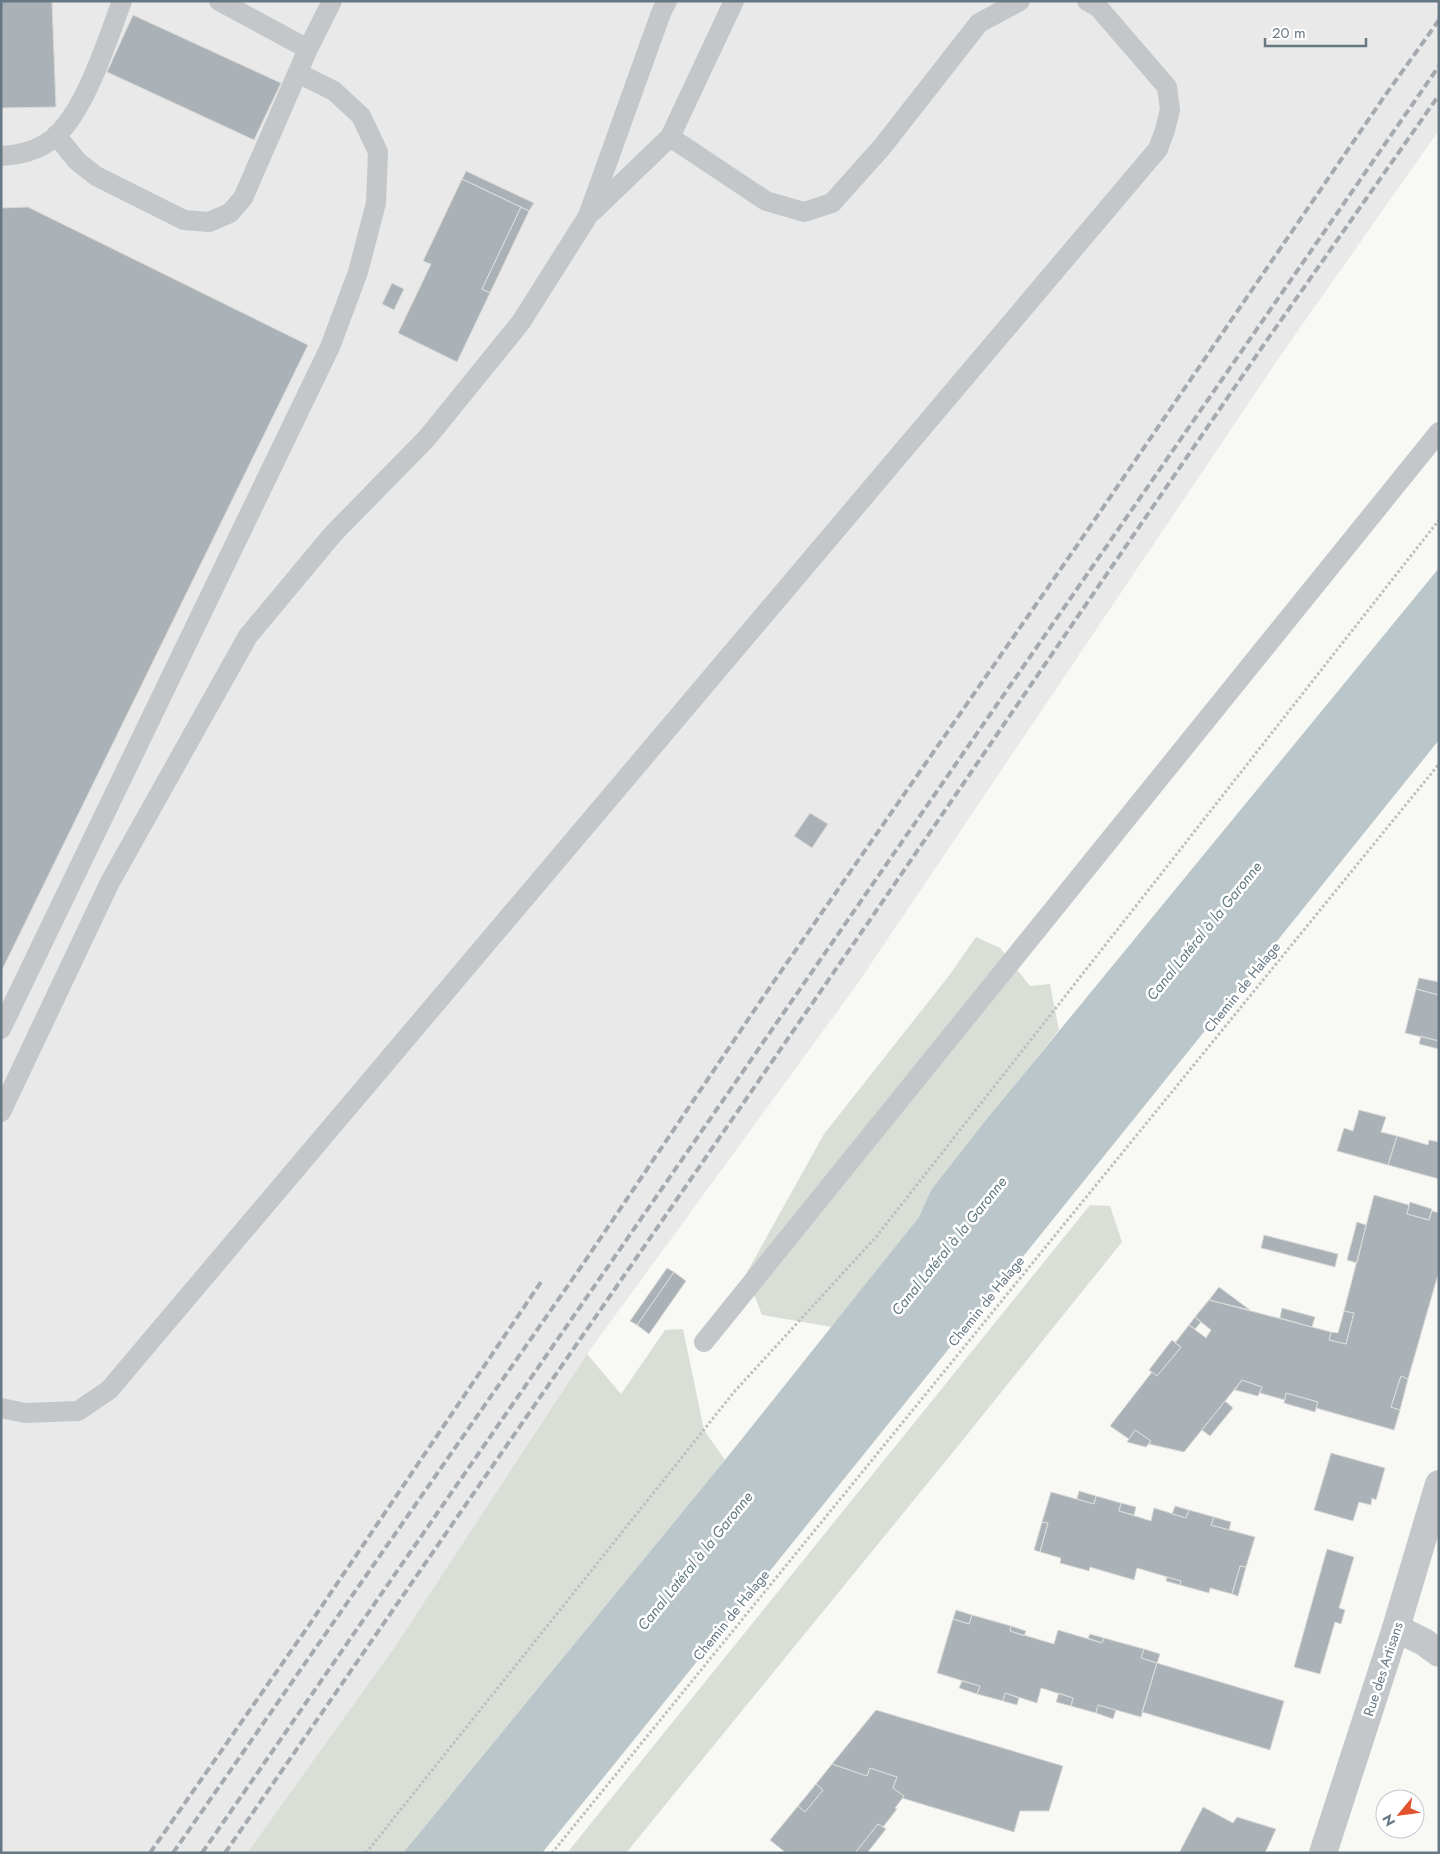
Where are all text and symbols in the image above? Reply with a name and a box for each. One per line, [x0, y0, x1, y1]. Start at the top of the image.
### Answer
scale bar [1265, 15, 1366, 47]
text: 20 m [1272, 22, 1306, 44]
water label: Canal Latéral à la Garonne [1141, 856, 1267, 1005]
street label: Chemin de Halage [1199, 937, 1285, 1037]
water label: Canal Latéral à la Garonne [886, 1171, 1012, 1320]
street label: Chemin de Halage [943, 1251, 1029, 1351]
water label: Canal Latéral à la Garonne [632, 1486, 758, 1635]
street label: Chemin de Halage [688, 1565, 774, 1665]
street label: Rue des Artisans [1358, 1619, 1408, 1719]
north arrow [1375, 1789, 1425, 1839]
text: N [1377, 1811, 1400, 1830]

